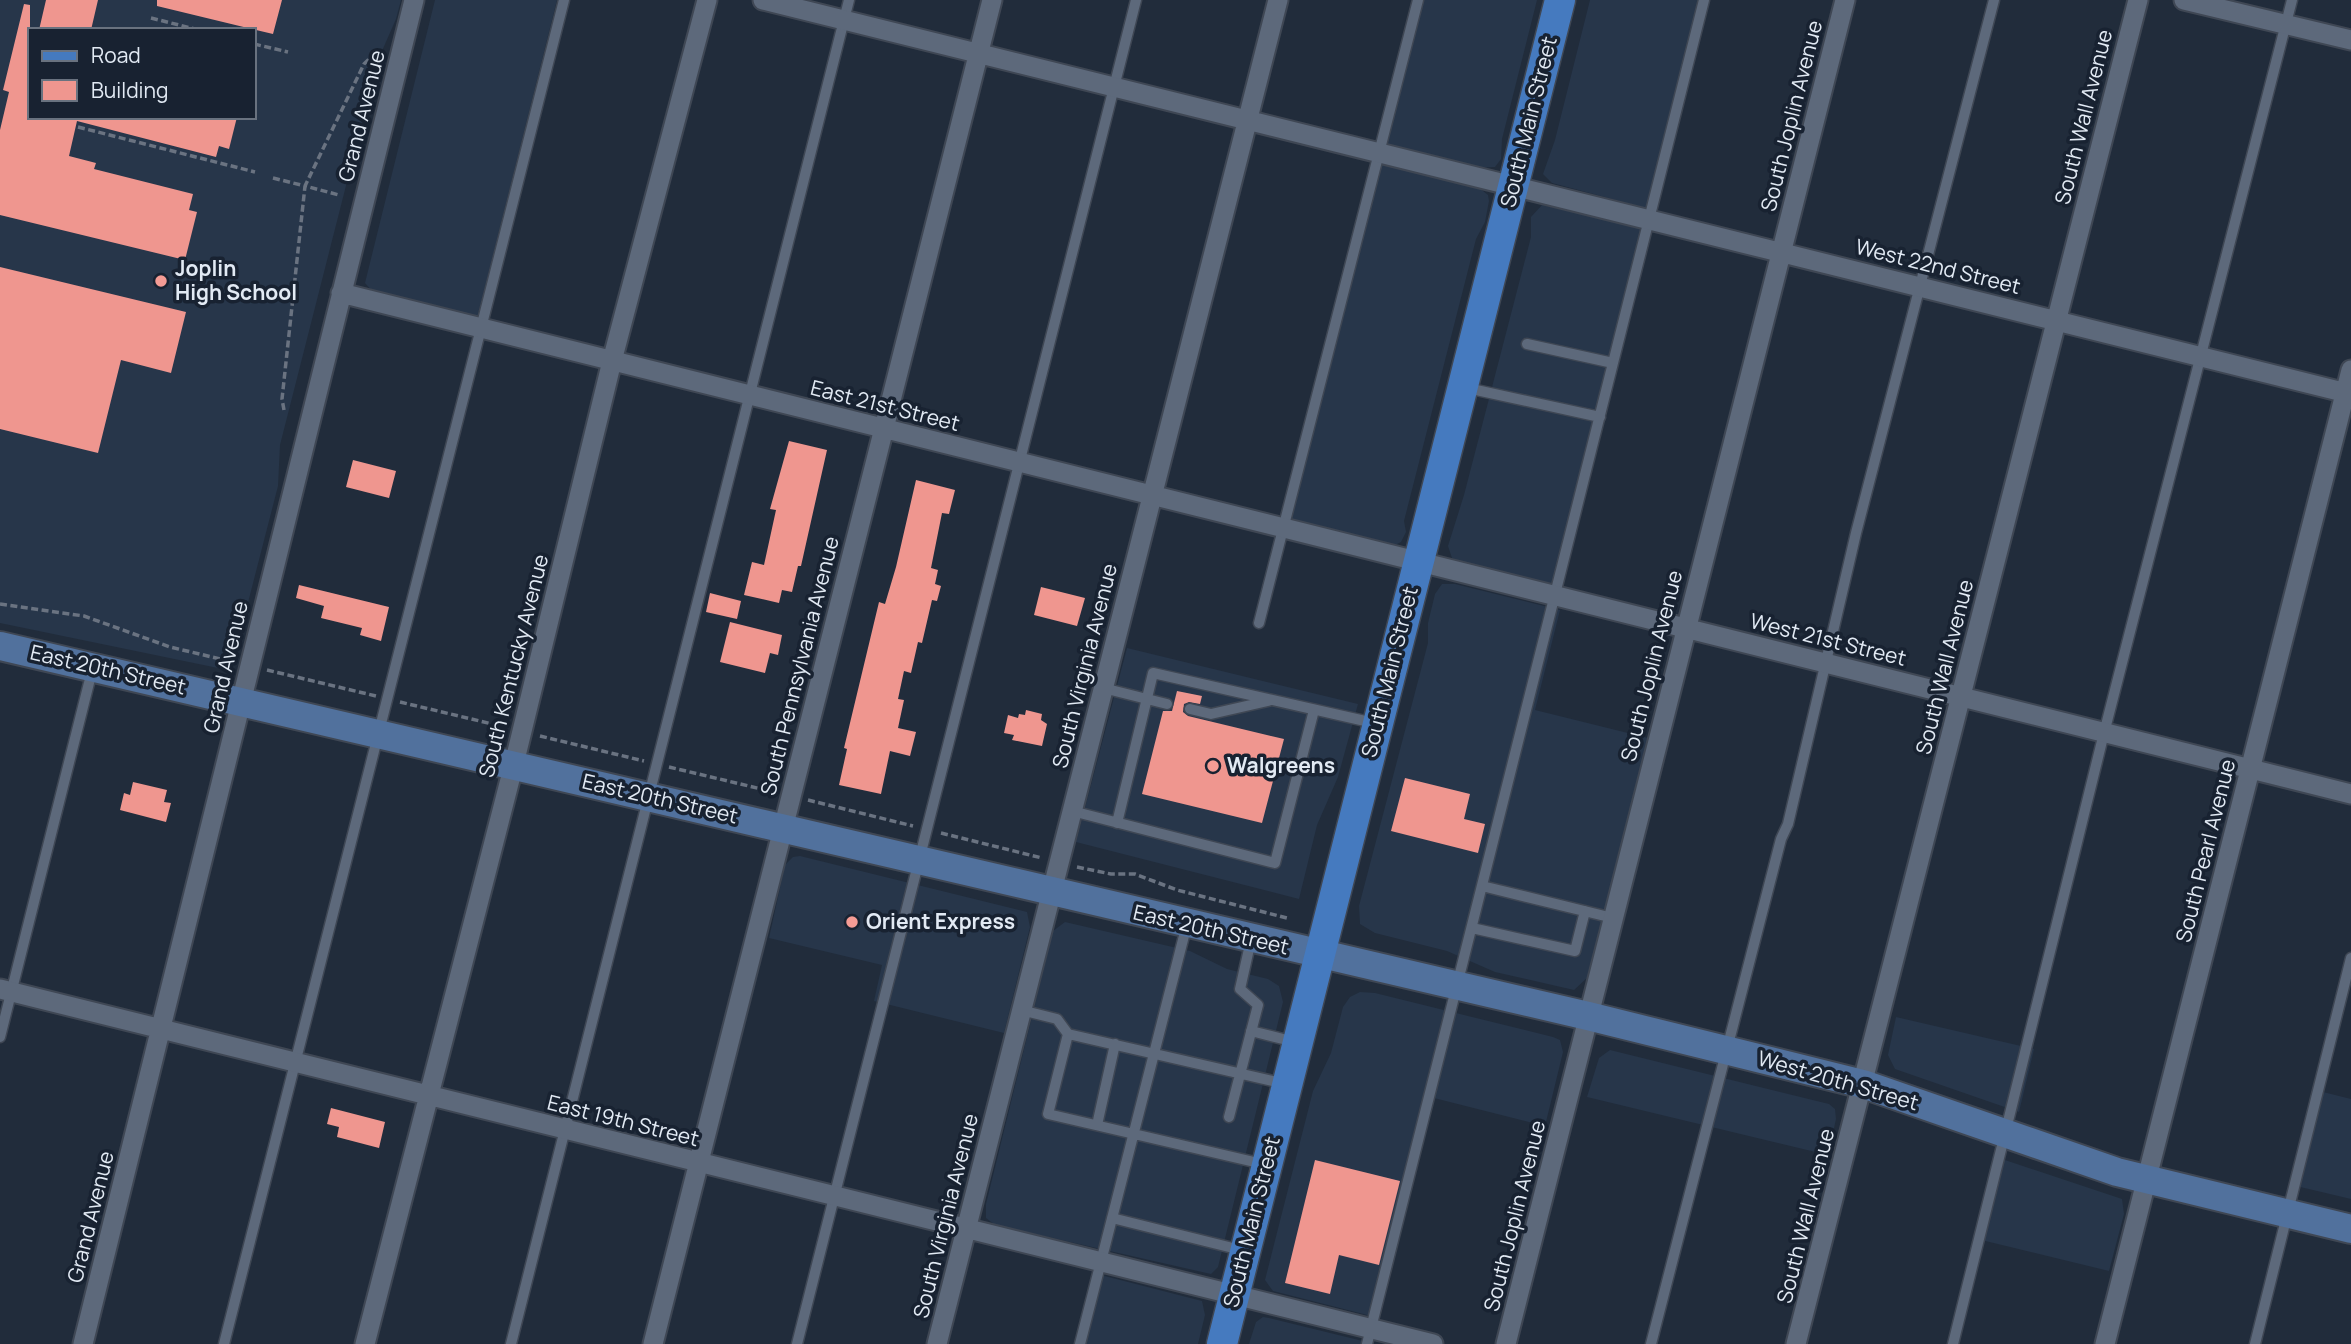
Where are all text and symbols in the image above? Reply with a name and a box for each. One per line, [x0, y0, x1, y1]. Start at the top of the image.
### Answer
street label: South Joplin Avenue [1754, 17, 1828, 214]
street label: South Wall Avenue [2048, 26, 2118, 207]
legend [28, 28, 256, 119]
street label: South Main Street [1493, 33, 1563, 210]
text: Road [91, 41, 141, 69]
street label: Grand Avenue [331, 47, 391, 184]
text: Building [91, 76, 168, 104]
street label: West 22nd Street [1853, 232, 2024, 300]
place label: Joplin High School [175, 254, 297, 306]
marker: Joplin High School [153, 273, 169, 289]
street label: East 21st Street [808, 373, 963, 437]
street label: South Pennsylvania Avenue [753, 533, 845, 798]
street label: South Kentucky Avenue [472, 551, 554, 780]
street label: South Virginia Avenue [1045, 561, 1123, 771]
street label: South Joplin Avenue [1614, 567, 1688, 764]
street label: South Wall Avenue [1909, 576, 1979, 757]
street label: South Main Street [1354, 583, 1424, 760]
street label: Grand Avenue [196, 598, 254, 735]
street label: West 21st Street [1747, 606, 1909, 672]
street label: East 20th Street [28, 638, 189, 701]
place label: Walgreens [1227, 751, 1335, 779]
street label: South Pearl Avenue [2169, 756, 2241, 945]
marker: Walgreens [1205, 758, 1221, 774]
street label: East 20th Street [580, 767, 741, 830]
street label: East 20th Street [1131, 898, 1292, 961]
place label: Orient Express [866, 907, 1015, 935]
marker: Orient Express [844, 914, 860, 930]
street label: West 20th Street [1755, 1044, 1922, 1116]
street label: East 19th Street [545, 1088, 702, 1152]
street label: South Virginia Avenue [906, 1111, 984, 1321]
street label: South Joplin Avenue [1477, 1117, 1551, 1314]
street label: South Wall Avenue [1770, 1125, 1840, 1306]
street label: South Main Street [1216, 1133, 1286, 1310]
street label: Grand Avenue [60, 1148, 120, 1285]

